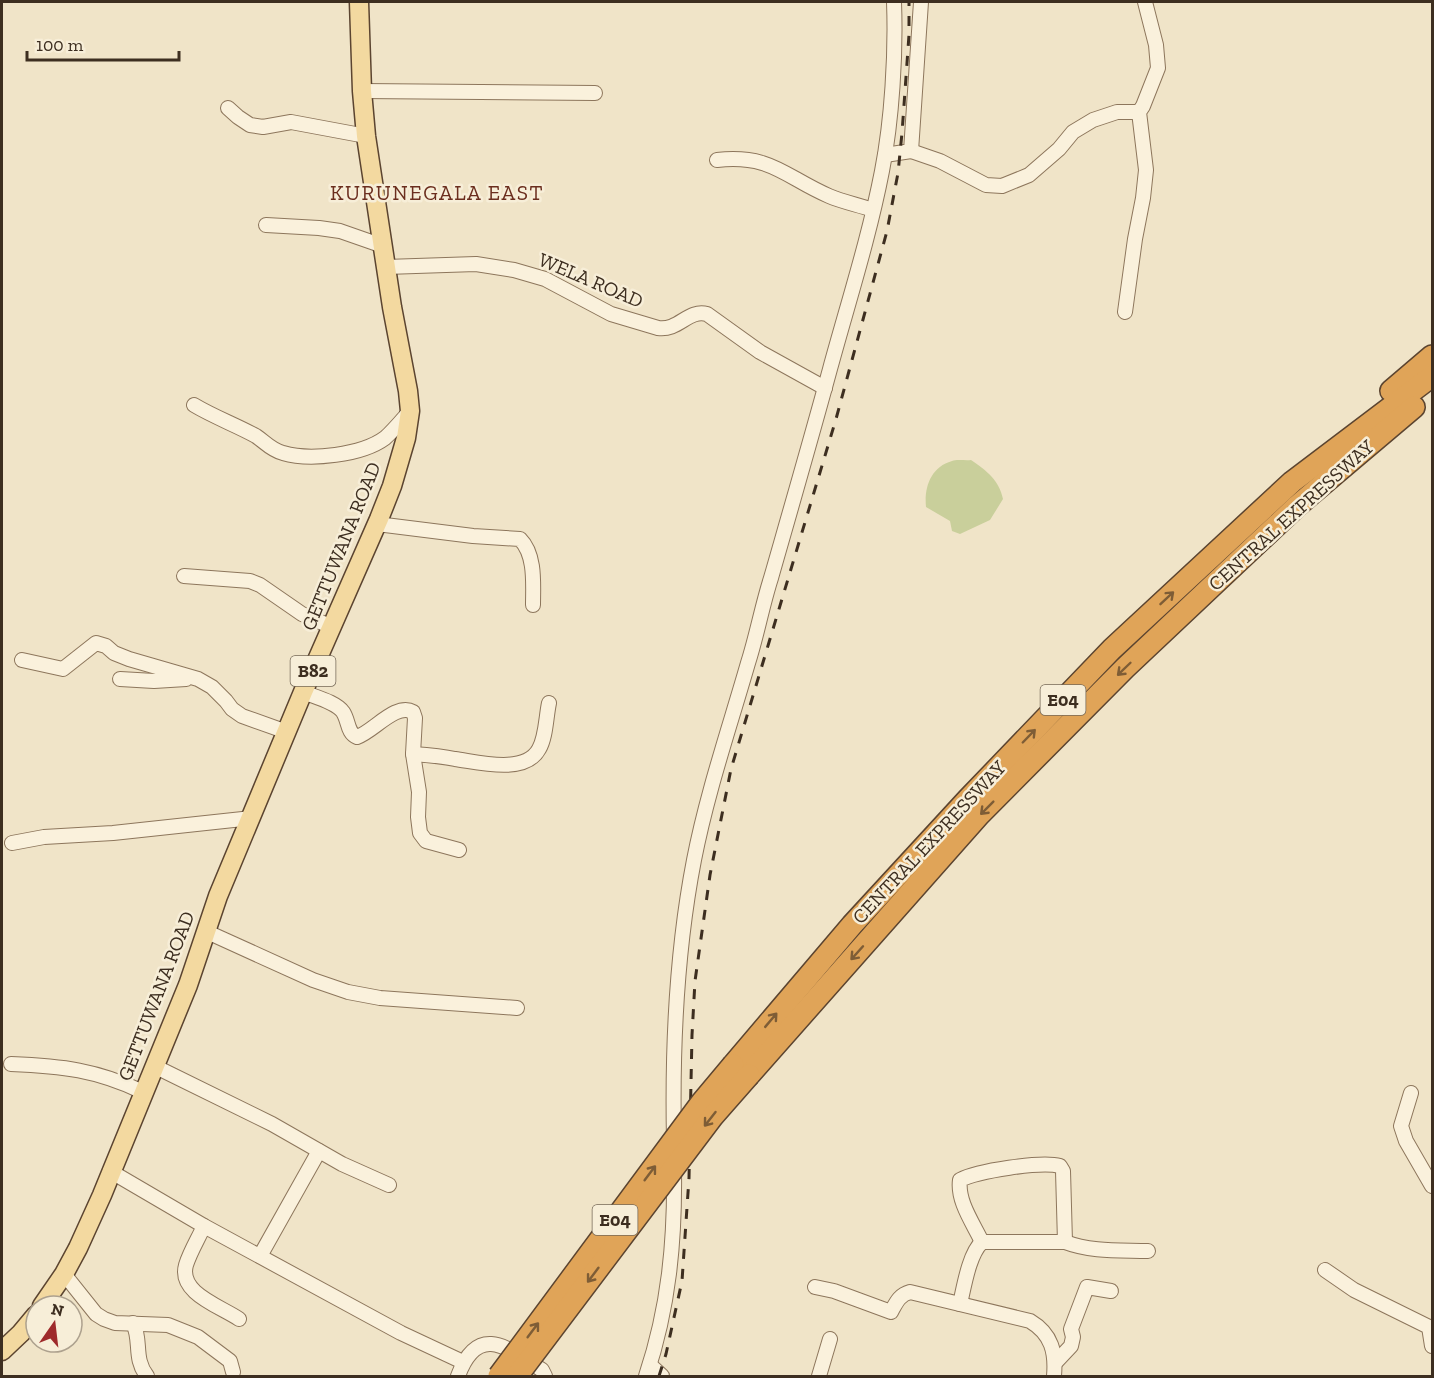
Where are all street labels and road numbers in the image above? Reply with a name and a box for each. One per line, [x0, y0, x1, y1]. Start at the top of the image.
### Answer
street label: WELA ROAD [535, 247, 647, 313]
street label: CENTRAL EXPRESSWAY [1203, 434, 1379, 596]
street label: GETTUWANA ROAD [296, 458, 386, 634]
road number: B82 [290, 656, 336, 686]
road number: E04 [1040, 685, 1086, 715]
street label: CENTRAL EXPRESSWAY [847, 755, 1011, 929]
street label: GETTUWANA ROAD [113, 908, 199, 1084]
road number: E04 [592, 1205, 638, 1235]

